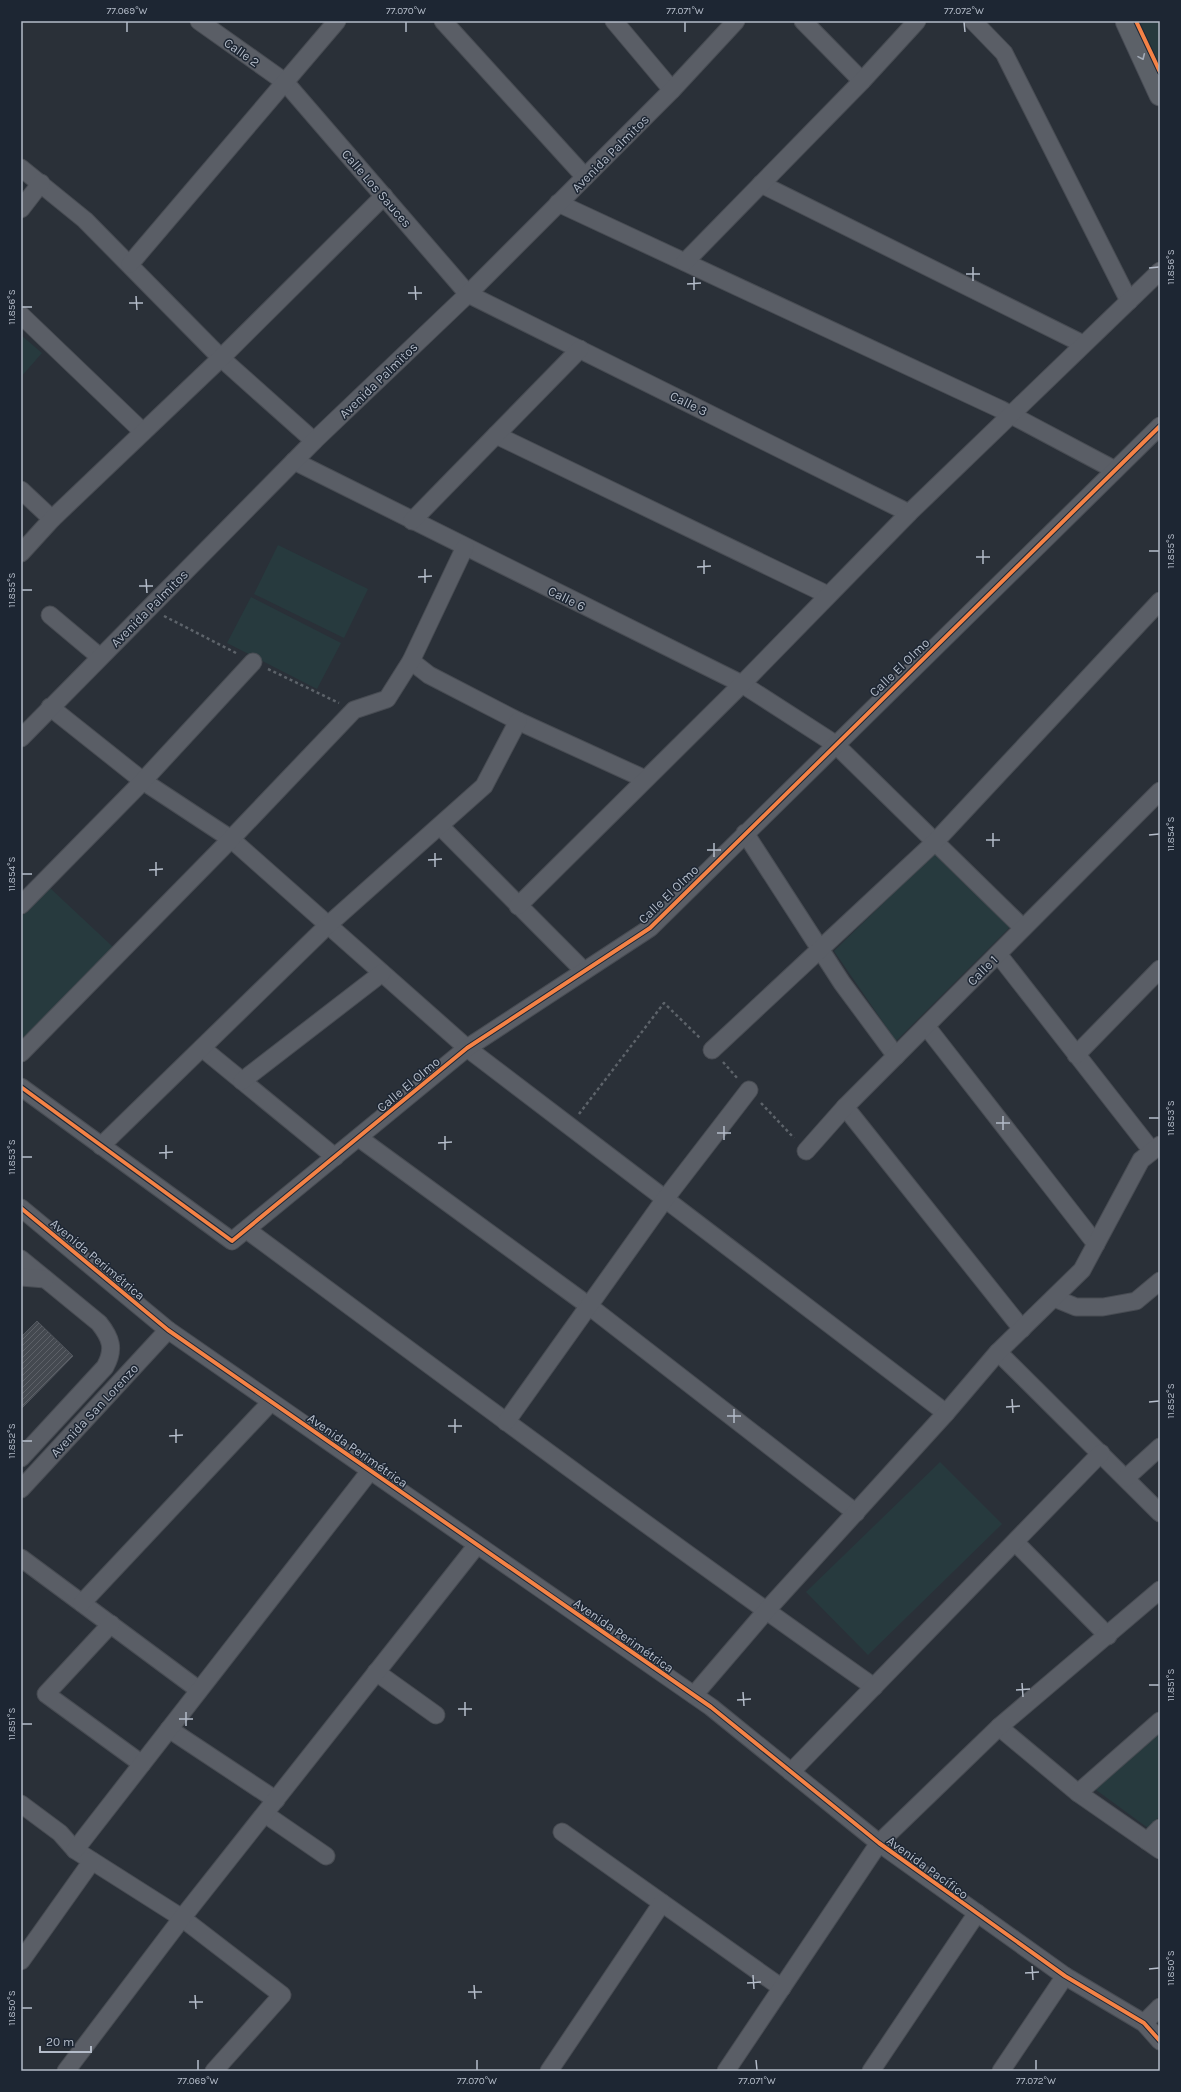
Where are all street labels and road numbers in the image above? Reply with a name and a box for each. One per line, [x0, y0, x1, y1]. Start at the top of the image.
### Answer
street label: Calle 2 [221, 35, 262, 70]
street label: Avenida Palmitos [569, 112, 652, 195]
street label: Calle Los Sauces [339, 146, 415, 230]
street label: Avenida Palmitos [336, 339, 421, 422]
street label: Calle 3 [668, 388, 710, 419]
street label: Avenida Palmitos [108, 567, 191, 650]
street label: Calle 6 [546, 583, 588, 614]
street label: Calle El Olmo [866, 635, 932, 700]
street label: Calle El Olmo [635, 862, 701, 927]
street label: Calle 1 [964, 952, 1001, 989]
street label: Calle El Olmo [374, 1054, 443, 1115]
street label: Avenida Perimétrica [47, 1215, 148, 1303]
street label: Avenida San Lorenzo [47, 1361, 141, 1460]
street label: Avenida Perimétrica [305, 1410, 411, 1491]
street label: Avenida Perimétrica [571, 1595, 677, 1676]
street label: Avenida Pacífico [884, 1833, 971, 1902]

